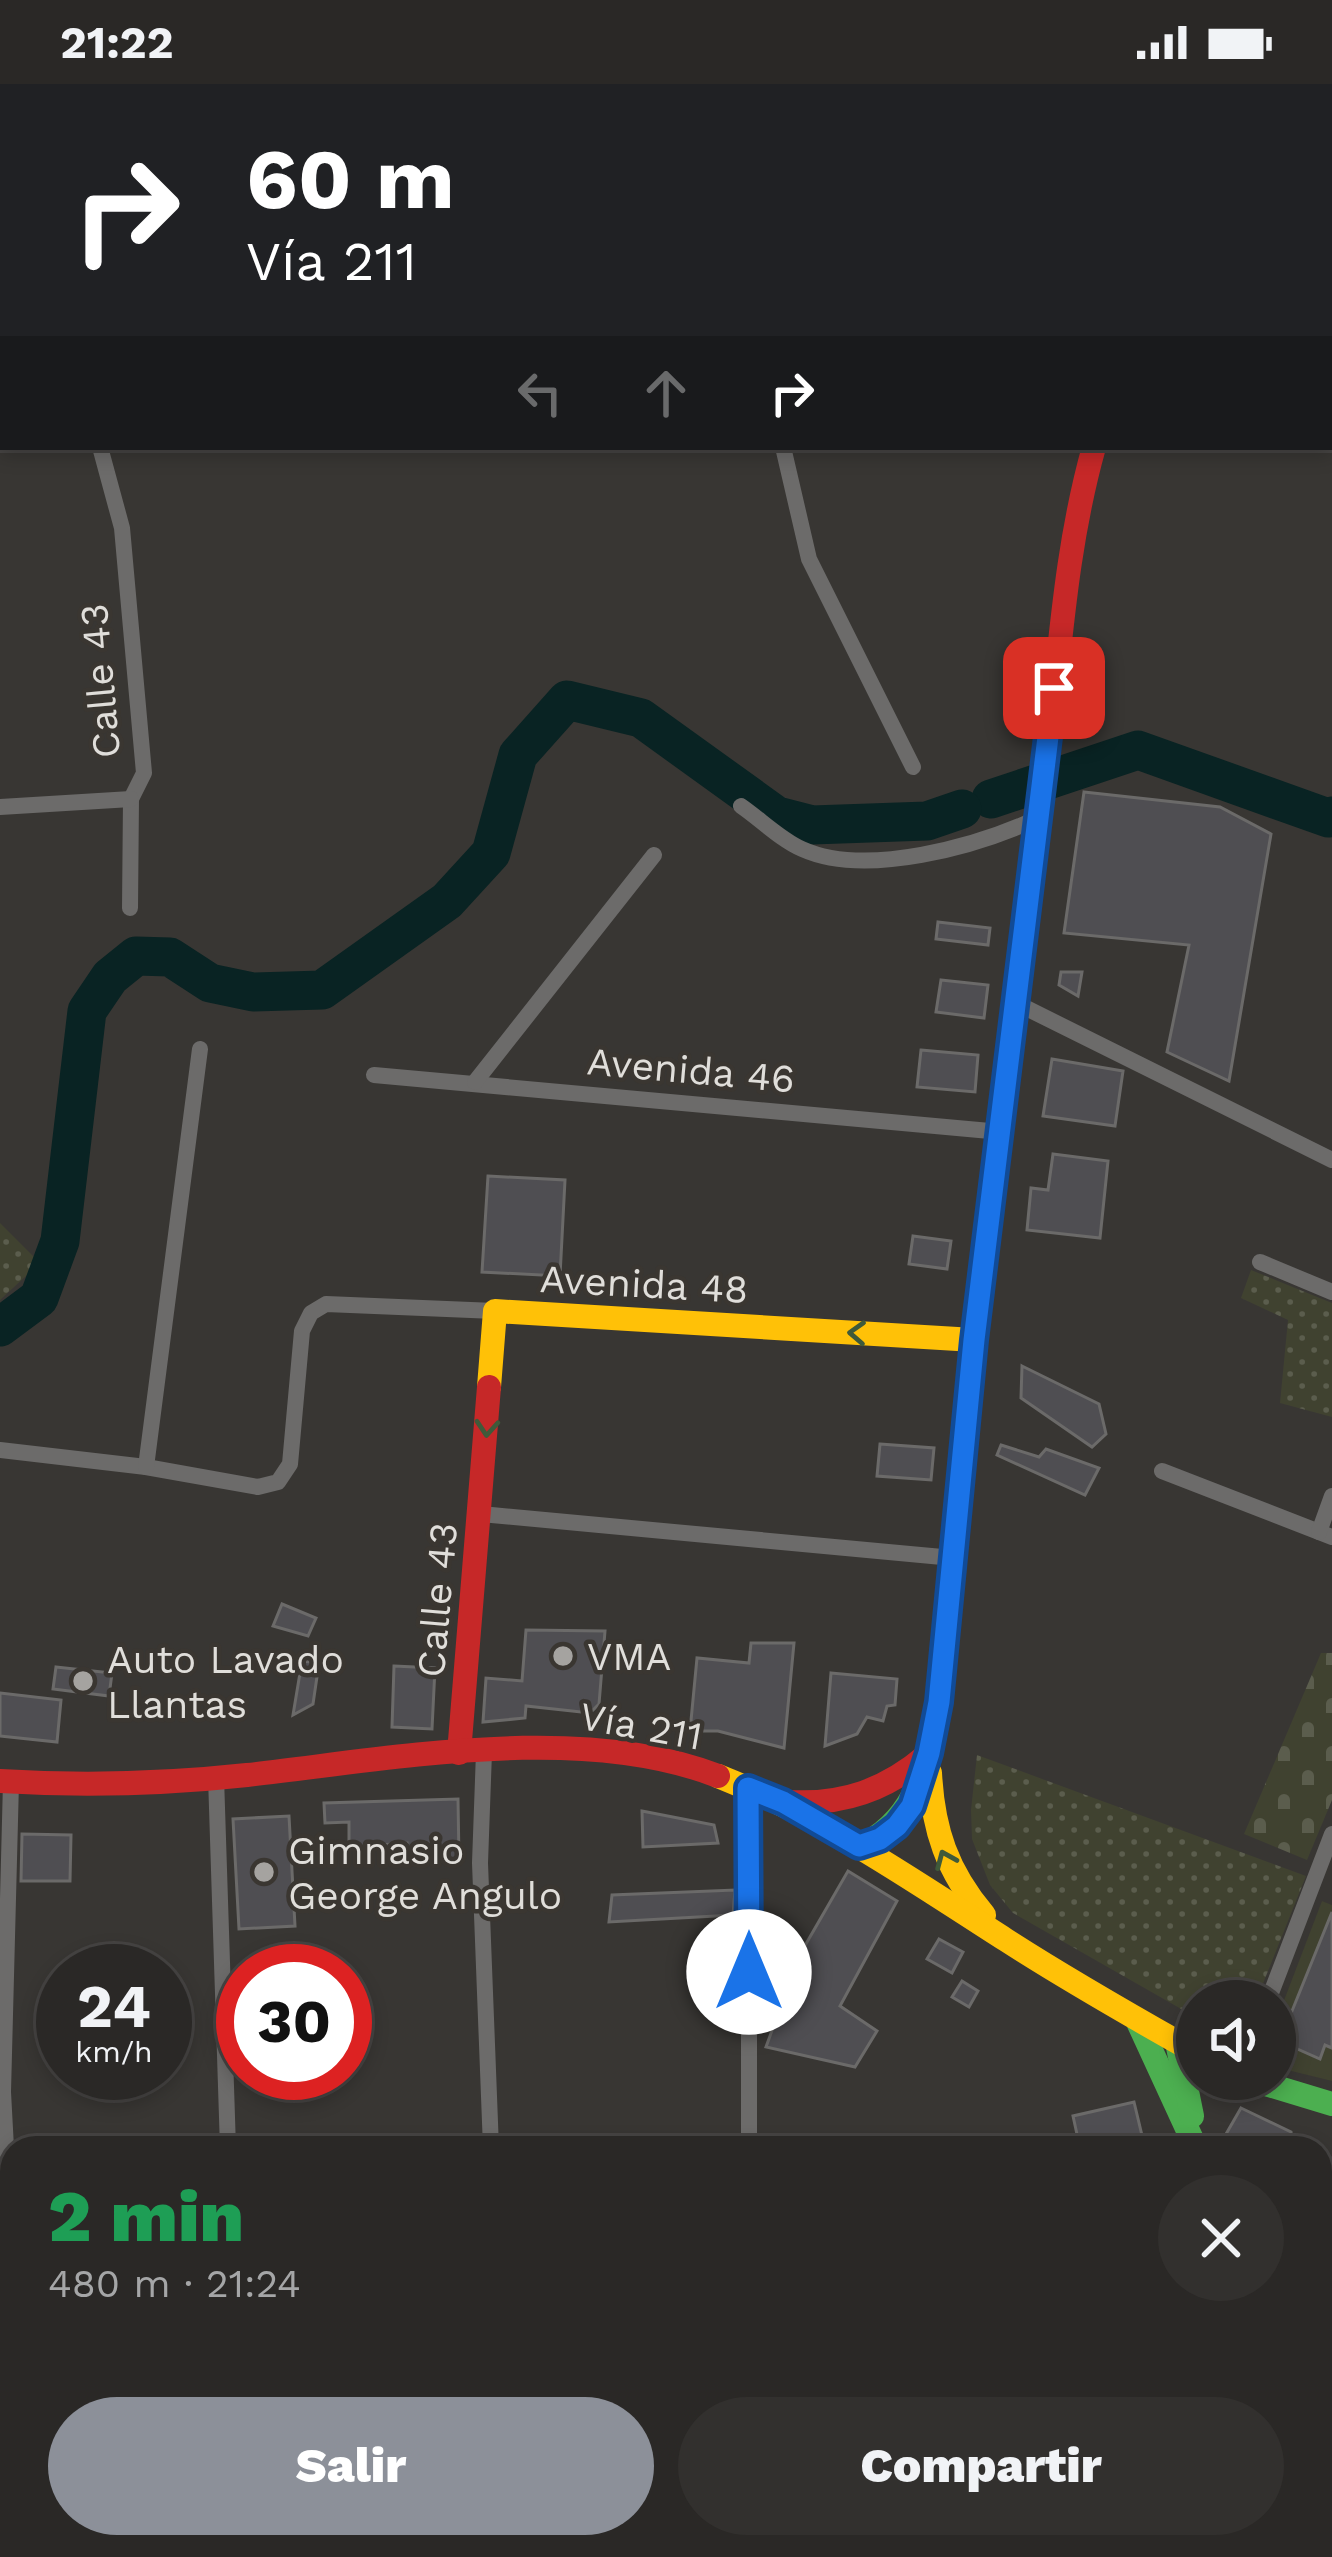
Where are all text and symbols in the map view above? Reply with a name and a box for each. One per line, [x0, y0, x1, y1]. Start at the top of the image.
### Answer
text: 21:22 [60, 16, 173, 69]
text: 60 m [246, 130, 455, 228]
icon: right [48, 132, 204, 288]
text: Vía 211 [246, 230, 417, 293]
icon: left [507, 360, 573, 426]
icon: ahead [633, 360, 699, 426]
icon: right [759, 360, 825, 426]
street label: Calle 43 [71, 602, 129, 760]
pin [1003, 637, 1105, 739]
icon: arrive [1021, 655, 1087, 721]
street label: Avenida 46 [585, 1039, 797, 1101]
street label: Avenida 48 [539, 1256, 749, 1312]
one-way arrow [847, 1320, 866, 1346]
one-way arrow [475, 1419, 501, 1438]
street label: Calle 43 [408, 1521, 466, 1679]
place label: VMA [587, 1634, 671, 1679]
place label: Auto Lavado Llantas [107, 1637, 344, 1727]
marker: VMA [550, 1643, 576, 1669]
marker: Auto Lavado Llantas [70, 1668, 96, 1694]
street label: Vía 211 [576, 1693, 706, 1759]
place label: Gimnasio George Angulo [288, 1828, 562, 1918]
one-way arrow [935, 1850, 959, 1871]
marker: Gimnasio George Angulo [251, 1859, 277, 1885]
position arrow [686, 1909, 812, 2035]
speed limit sign: 30 [216, 1944, 372, 2100]
text: 24 [77, 1971, 151, 2042]
map controls [1176, 1980, 1296, 2100]
button: sound [1176, 1980, 1296, 2100]
text: km/h [75, 2034, 153, 2069]
text: 2 min [48, 2174, 244, 2258]
button: close [1158, 2175, 1284, 2301]
text: 480 m · 21:24 [48, 2261, 301, 2306]
button: Salir [48, 2397, 654, 2535]
button: Compartir [678, 2397, 1284, 2535]

